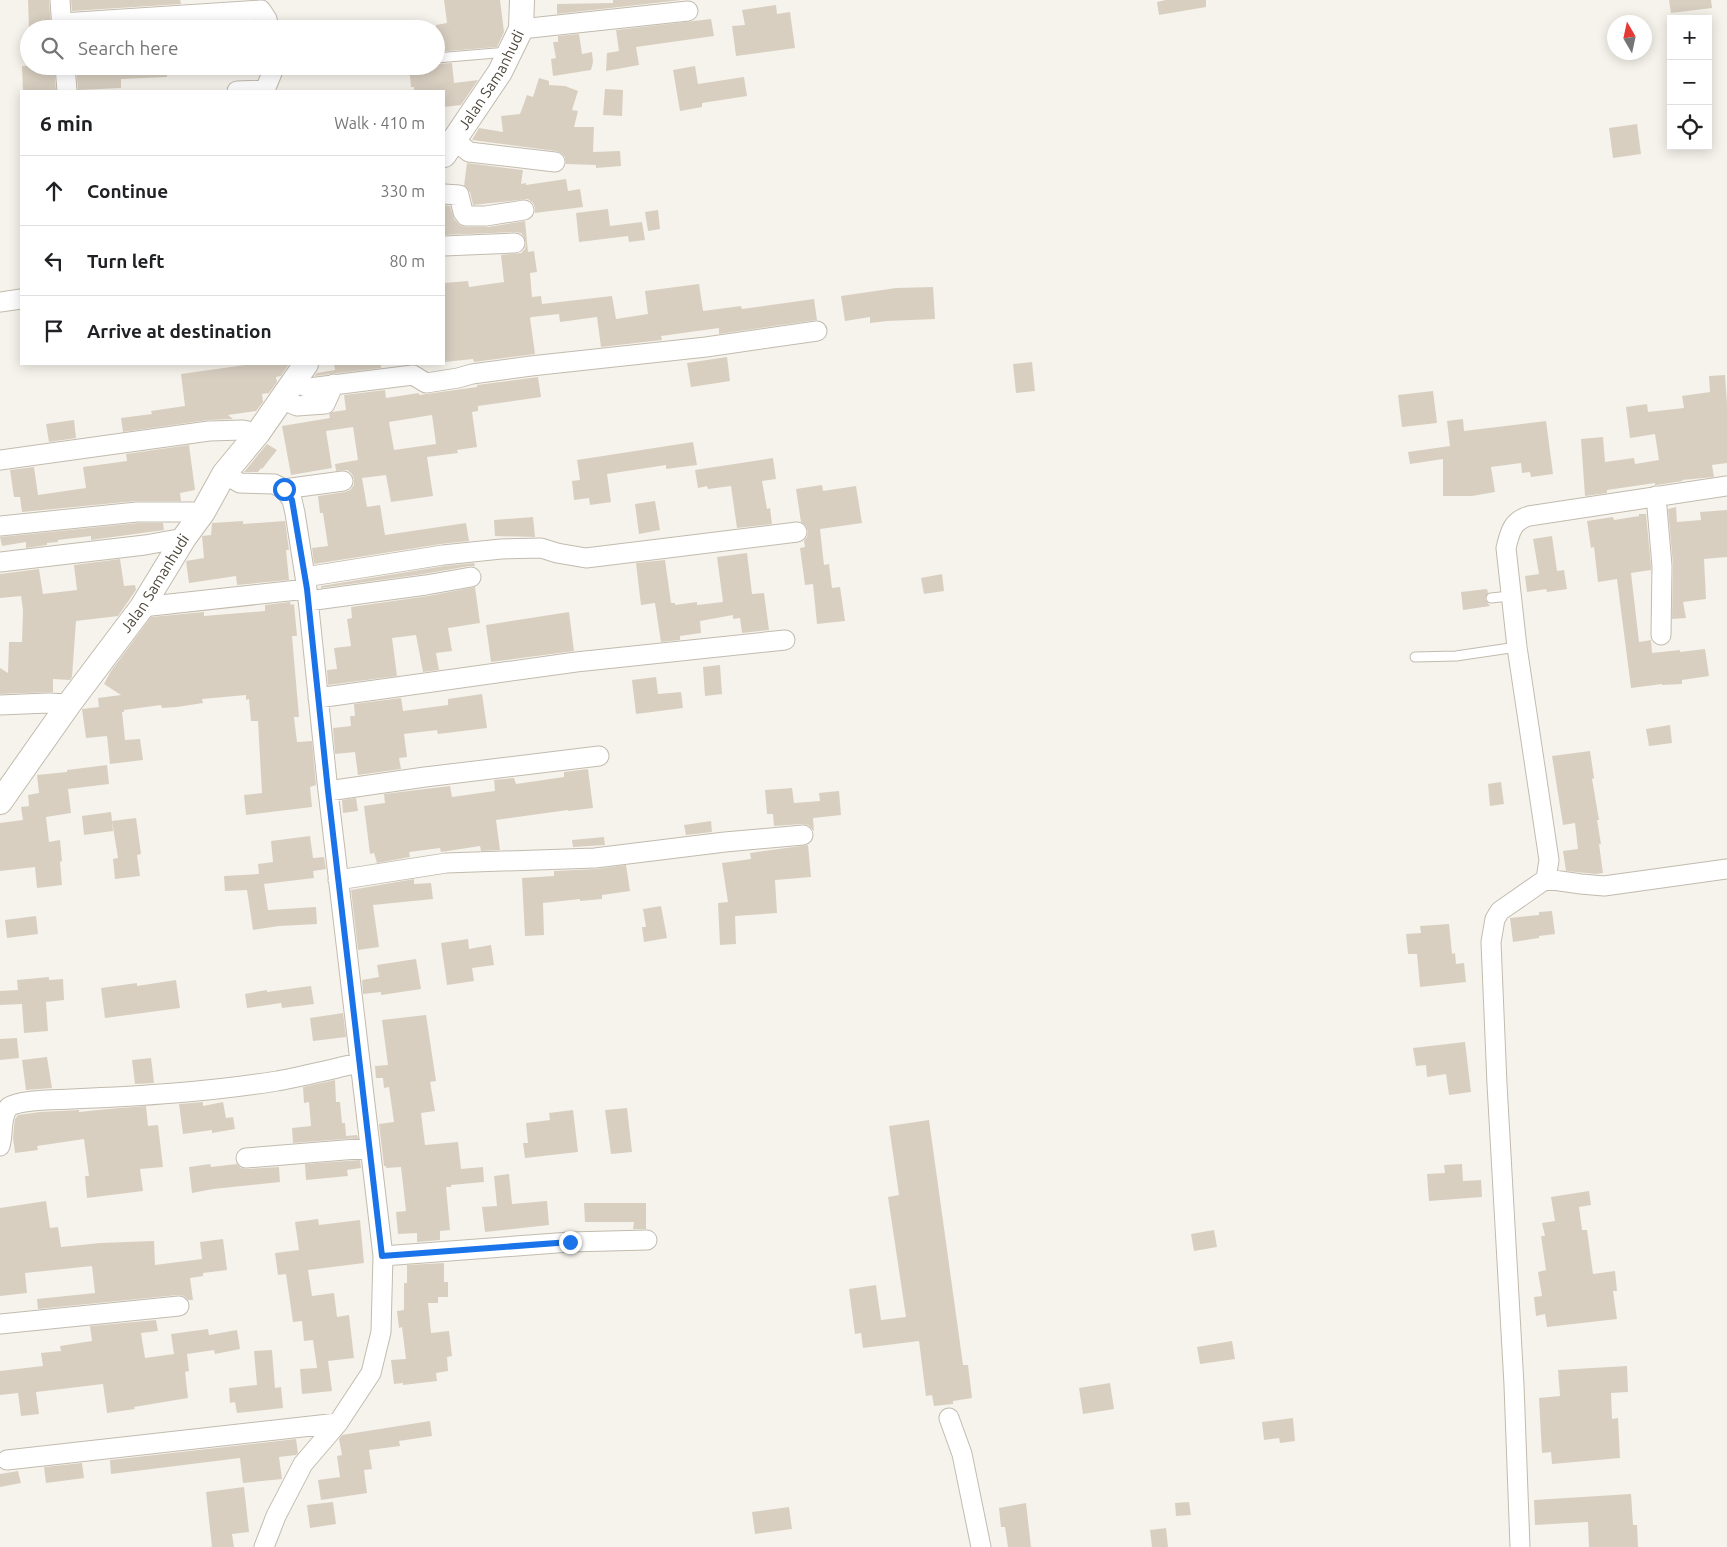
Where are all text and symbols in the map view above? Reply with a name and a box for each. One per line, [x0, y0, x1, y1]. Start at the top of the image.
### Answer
north arrow [1607, 15, 1652, 60]
map controls [1667, 15, 1712, 150]
button: + [1667, 15, 1712, 60]
search box [20, 20, 445, 75]
street label: Jalan Samanhudi [455, 27, 527, 133]
icon: search [38, 34, 66, 62]
text: Search here [78, 37, 178, 59]
button: − [1667, 60, 1712, 105]
button: locate [1667, 105, 1712, 150]
text: 6 min [40, 111, 93, 135]
text: Walk · 410 m [334, 114, 425, 132]
icon: ahead [40, 177, 68, 205]
text: Continue [87, 180, 168, 202]
text: 330 m [380, 182, 425, 200]
icon: left [40, 247, 68, 275]
text: Turn left [87, 250, 165, 272]
text: 80 m [389, 252, 425, 270]
icon: arrive [40, 317, 68, 345]
text: Arrive at destination [87, 320, 272, 342]
route start [273, 478, 296, 501]
street label: Jalan Samanhudi [117, 531, 192, 636]
route end [559, 1231, 582, 1254]

